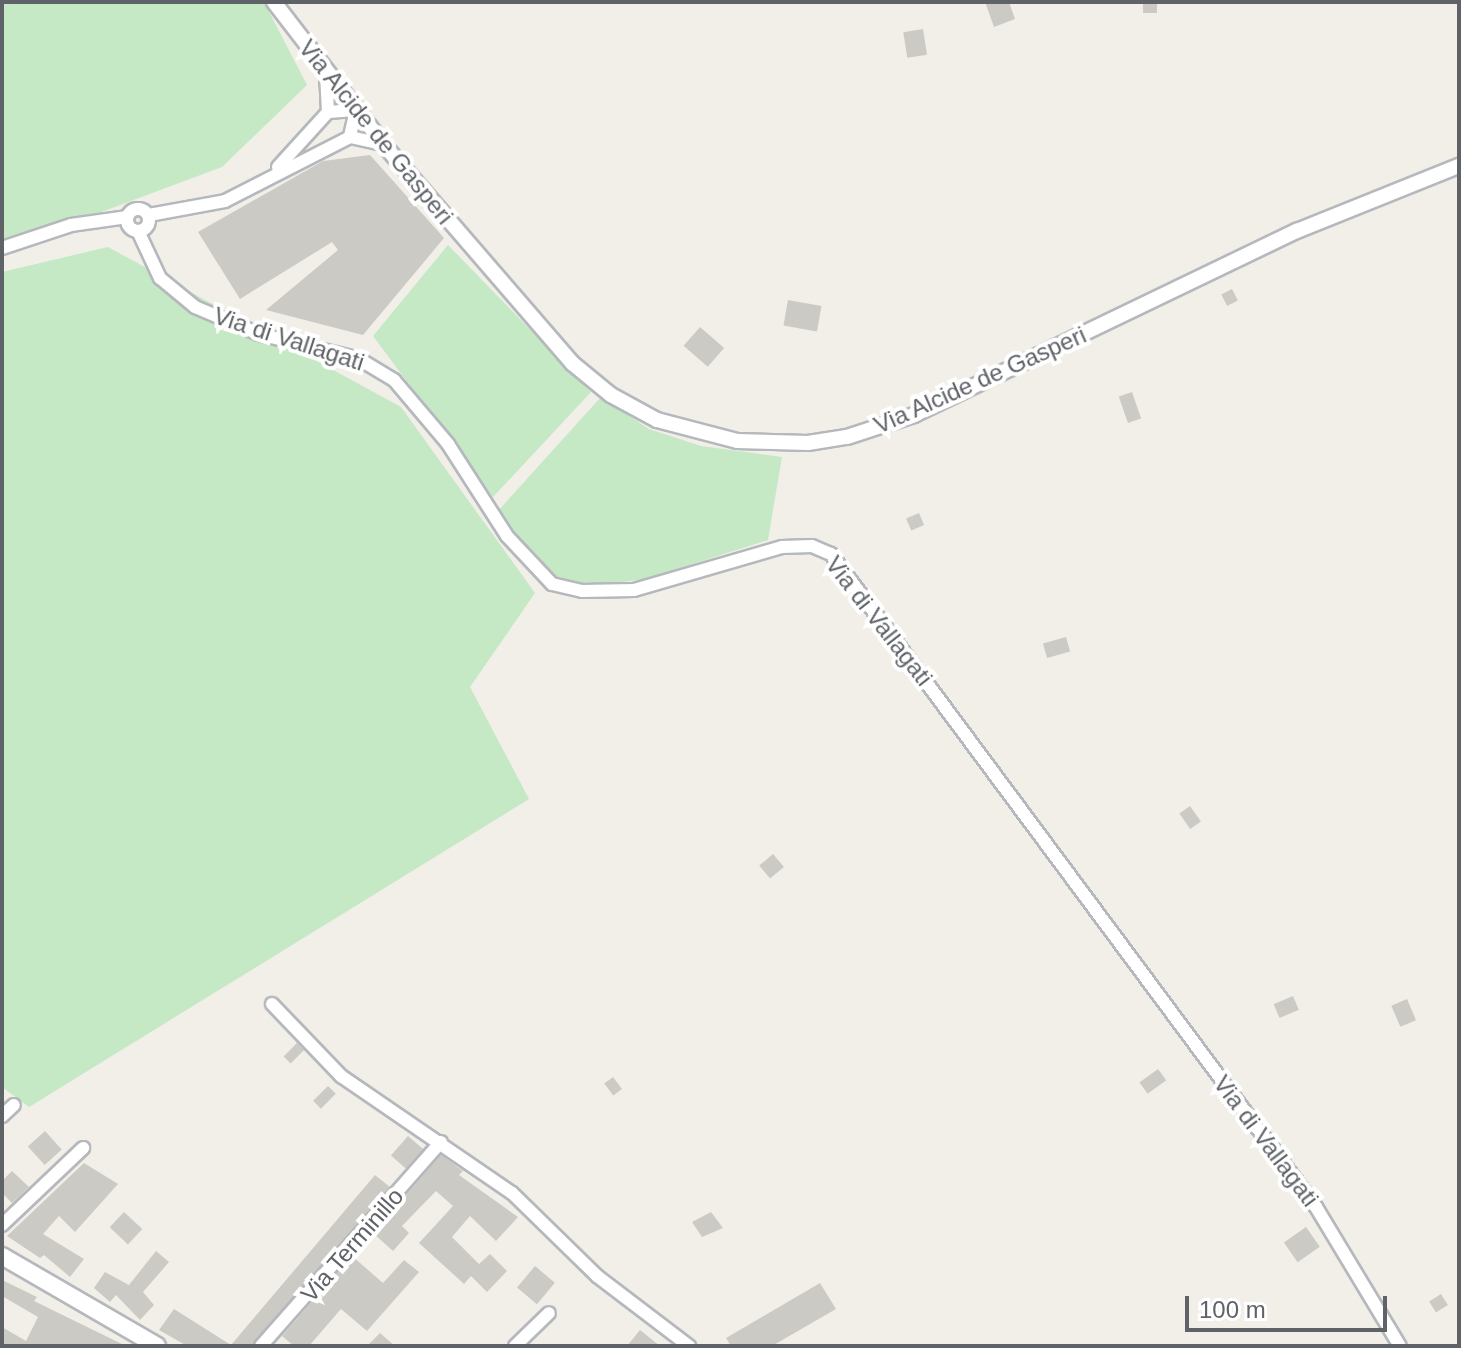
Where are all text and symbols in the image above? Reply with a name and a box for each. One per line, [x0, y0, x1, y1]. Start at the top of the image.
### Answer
street label: Via Alcide de Gasperi [292, 33, 460, 231]
street label: Via di Vallagati [210, 301, 368, 377]
street label: Via Alcide de Gasperi [869, 320, 1091, 440]
street label: Via di Vallagati [819, 550, 939, 692]
street label: Via di Vallagati [1207, 1070, 1325, 1212]
street label: Via Terminillo [294, 1182, 410, 1308]
scale bar [1189, 1280, 1391, 1330]
text: 100 m [1199, 1296, 1266, 1323]

